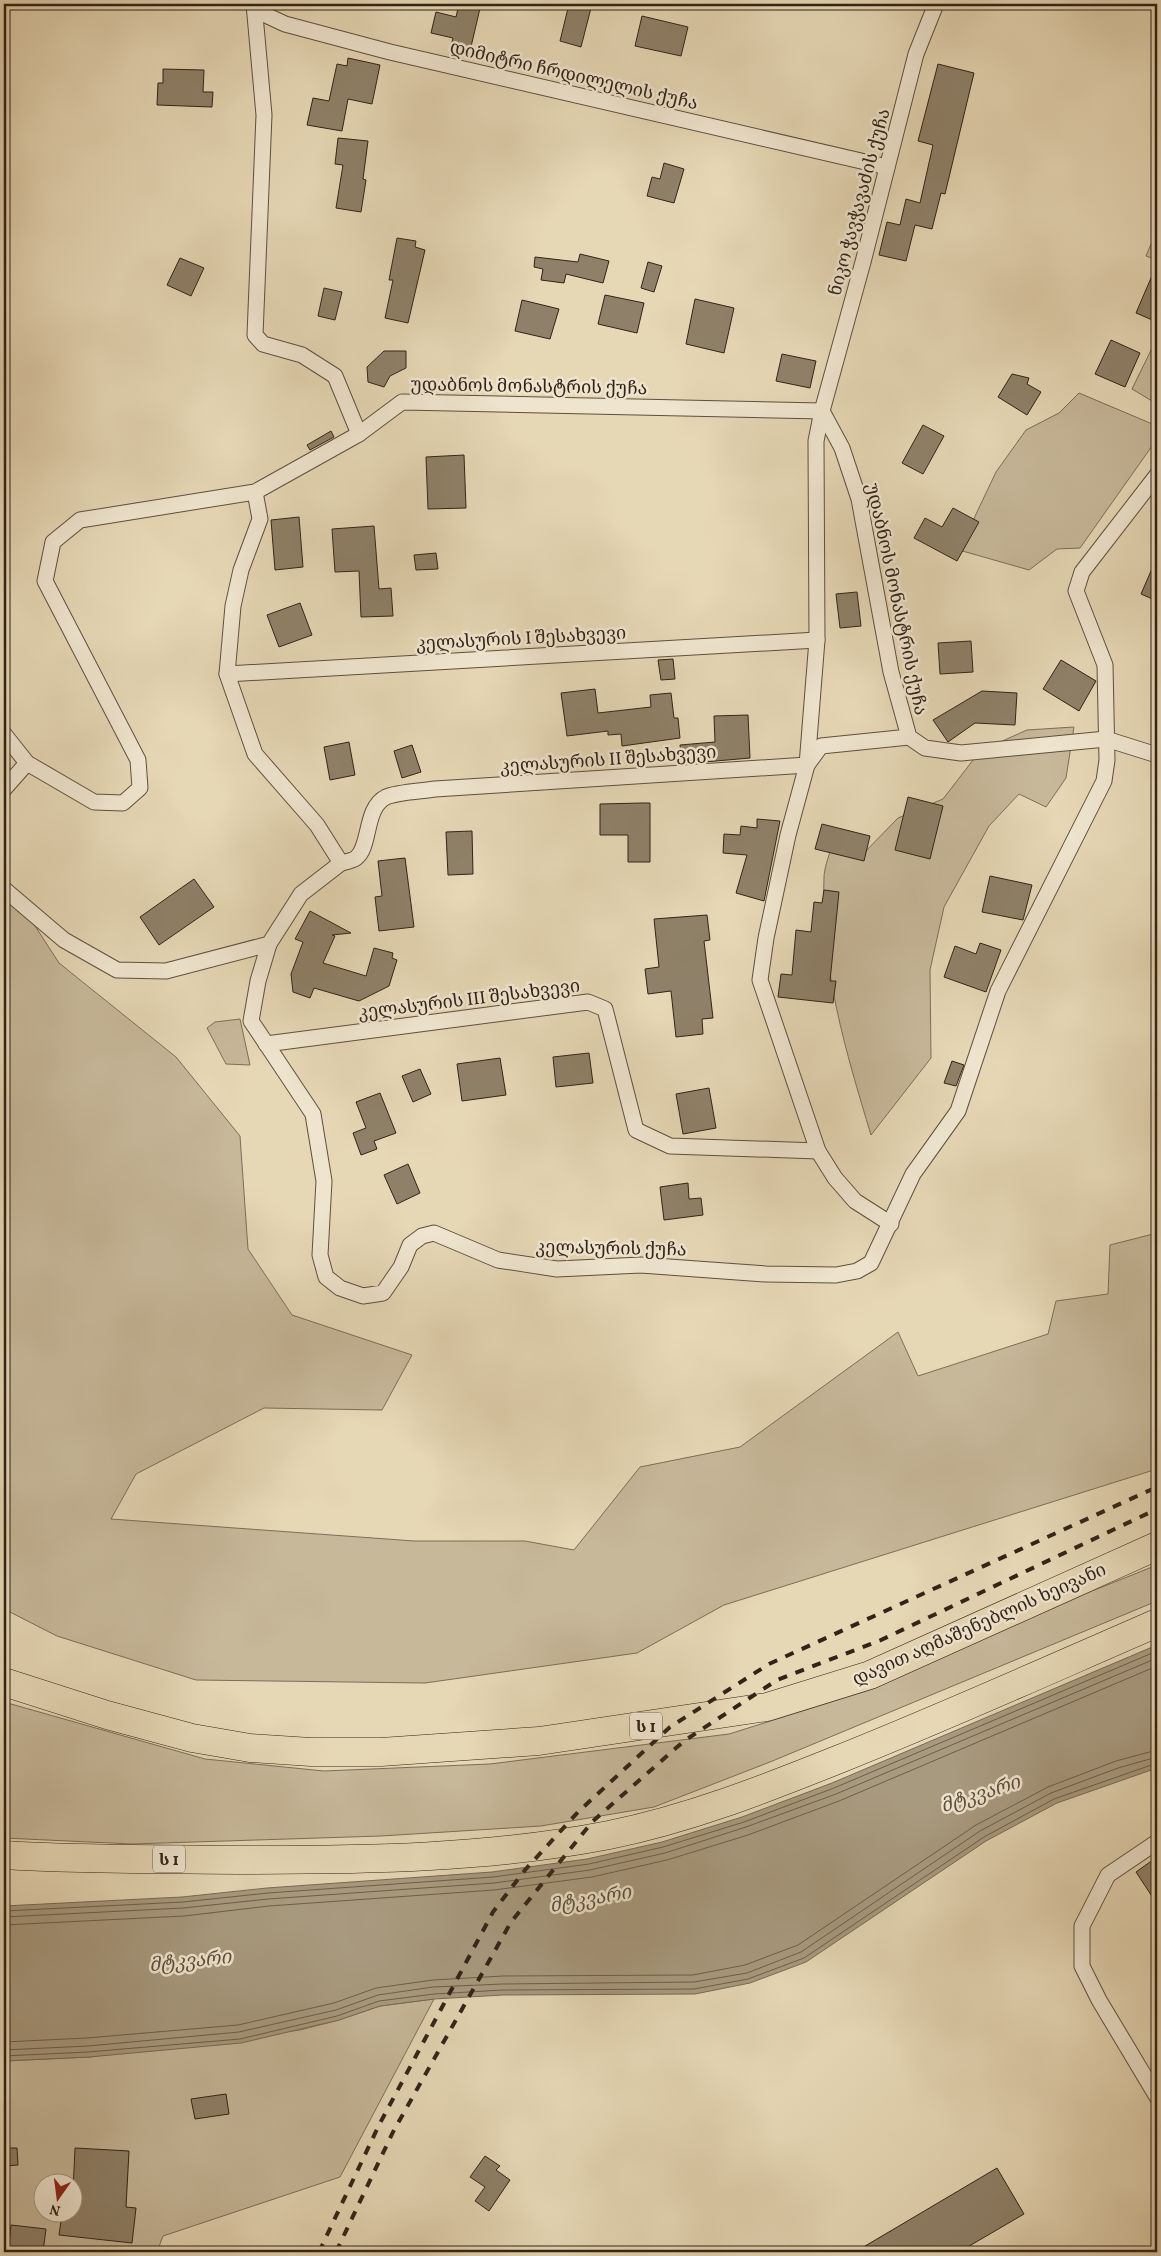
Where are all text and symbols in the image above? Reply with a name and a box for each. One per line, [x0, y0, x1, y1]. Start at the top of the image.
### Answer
street label: დიმიტრი ჩრდილელის ქუჩა [447, 36, 700, 117]
street label: ნიკო ჭავჭავაძის ქუჩა [823, 106, 897, 299]
street label: უდაბნოს მონასტრის ქუჩა [410, 373, 647, 402]
street label: უდაბნოს მონასტრის ქუჩა [859, 481, 932, 718]
street label: კელასურის I შესახვევი [415, 622, 627, 657]
street label: კელასურის II შესახვევი [499, 740, 717, 781]
street label: კელასურის III შესახვევი [357, 974, 582, 1027]
street label: კელასურის ქუჩა [535, 1236, 687, 1263]
street label: დავით აღმაშენებლის ხეივანი [849, 1558, 1110, 1693]
road number: ს 1 [630, 1712, 662, 1740]
water label: მტკვარი [937, 1769, 1025, 1820]
road number: ს 1 [153, 1846, 185, 1872]
water label: მტკვარი [548, 1880, 634, 1920]
water label: მტკვარი [148, 1945, 234, 1979]
north arrow [32, 2174, 82, 2224]
text: N [48, 2199, 62, 2220]

